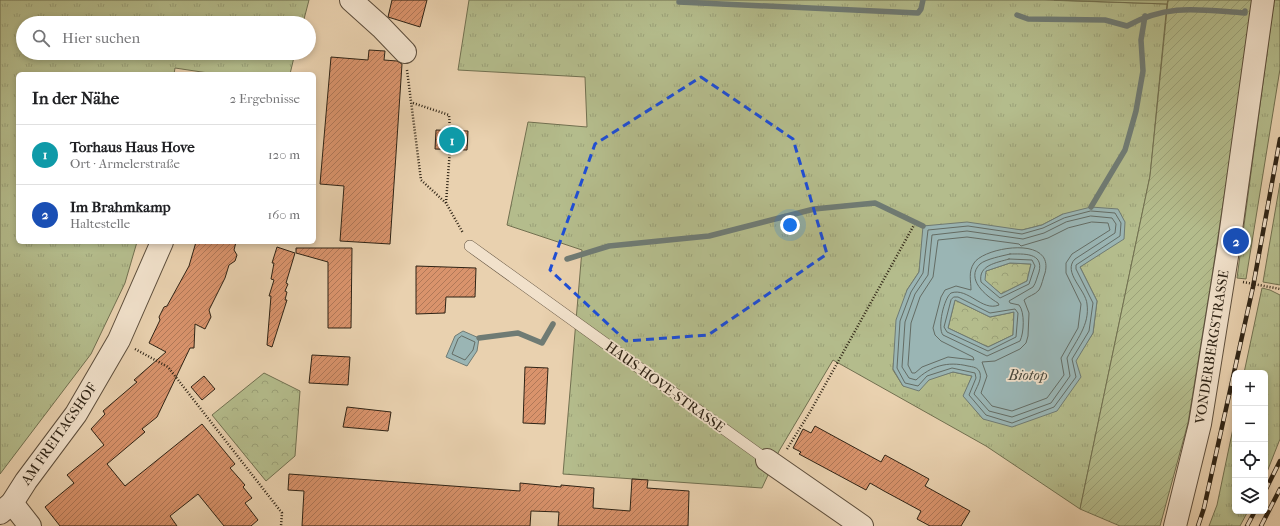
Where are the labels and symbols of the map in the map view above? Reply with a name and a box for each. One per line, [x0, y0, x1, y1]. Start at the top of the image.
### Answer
pin: 1 [439, 125, 465, 155]
your location [780, 215, 800, 235]
pin: 2 [1223, 226, 1249, 256]
street label: VONDERBERGSTRASSE [1191, 268, 1233, 426]
street label: HAUS-HOVE-STRASSE [602, 338, 728, 436]
water label: Biotop [1007, 366, 1048, 384]
street label: AM FREITAGSHOF [17, 379, 101, 489]

